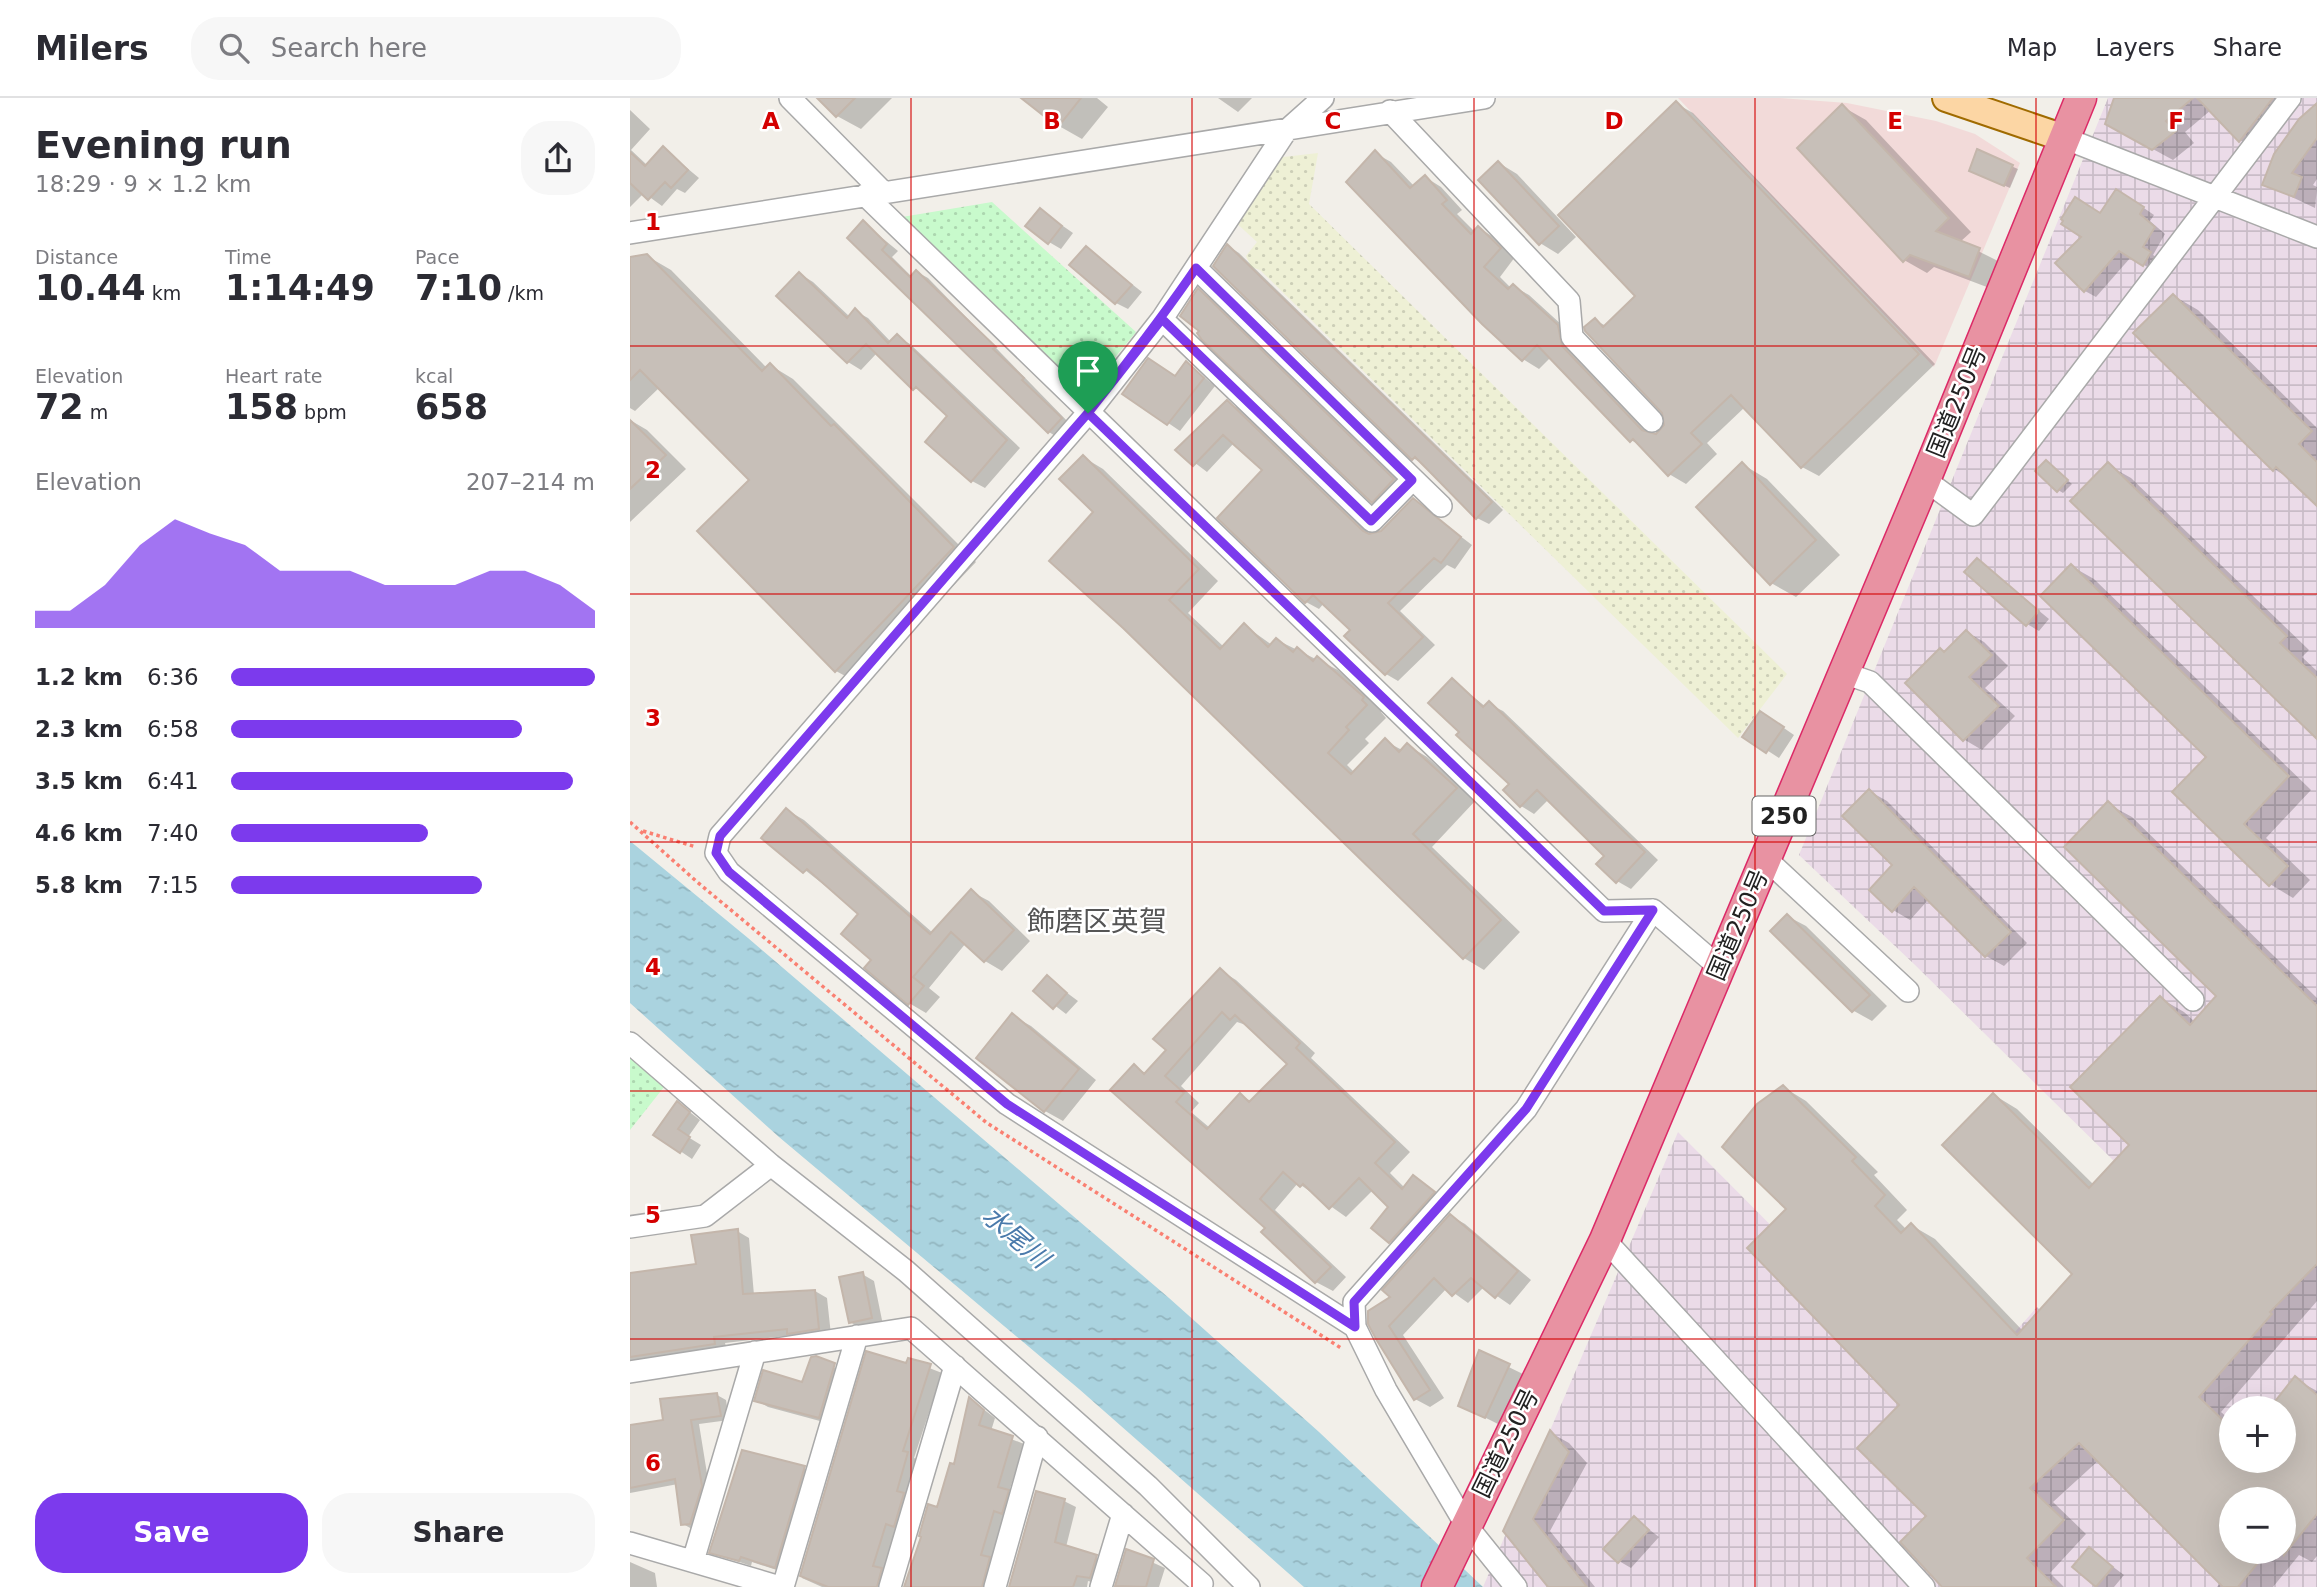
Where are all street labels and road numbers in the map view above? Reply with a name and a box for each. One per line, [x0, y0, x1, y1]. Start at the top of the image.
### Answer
street label: 国道250号 [1922, 342, 1992, 462]
road number: 250 [1752, 796, 1816, 836]
street label: 国道250号 [1702, 865, 1774, 985]
street label: 国道250号 [1468, 1384, 1544, 1502]

